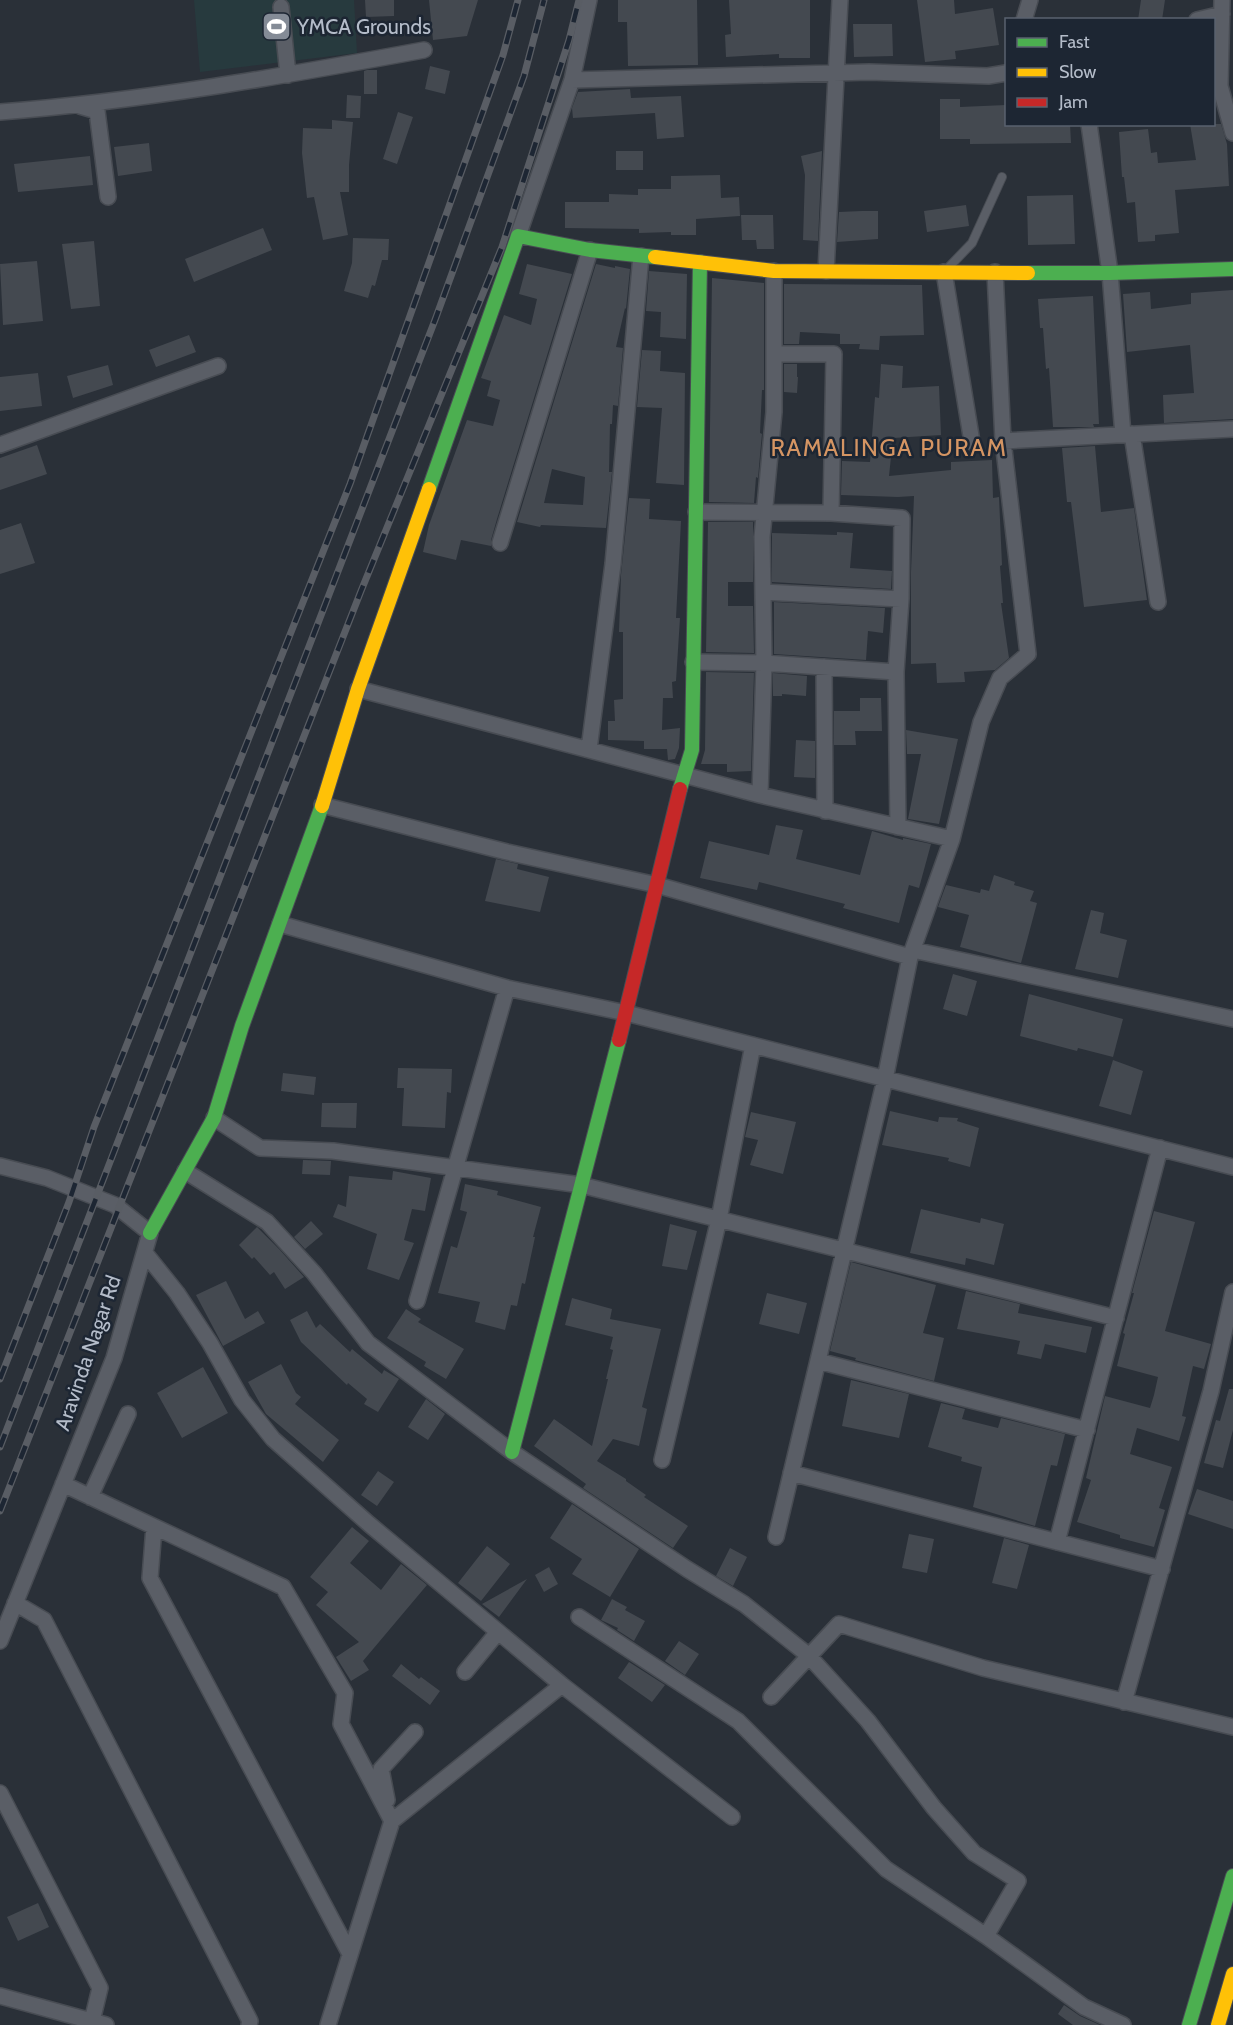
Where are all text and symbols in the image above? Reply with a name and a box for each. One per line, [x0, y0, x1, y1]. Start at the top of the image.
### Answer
sports icon: YMCA Grounds [260, 11, 292, 43]
place label: YMCA Grounds [296, 14, 431, 39]
legend [1005, 18, 1215, 126]
text: Fast [1059, 31, 1090, 53]
text: Slow [1059, 61, 1096, 83]
text: Jam [1058, 91, 1088, 113]
district label: RAMALINGA PURAM [770, 433, 1008, 462]
street label: Aravinda Nagar Rd [49, 1272, 126, 1434]

